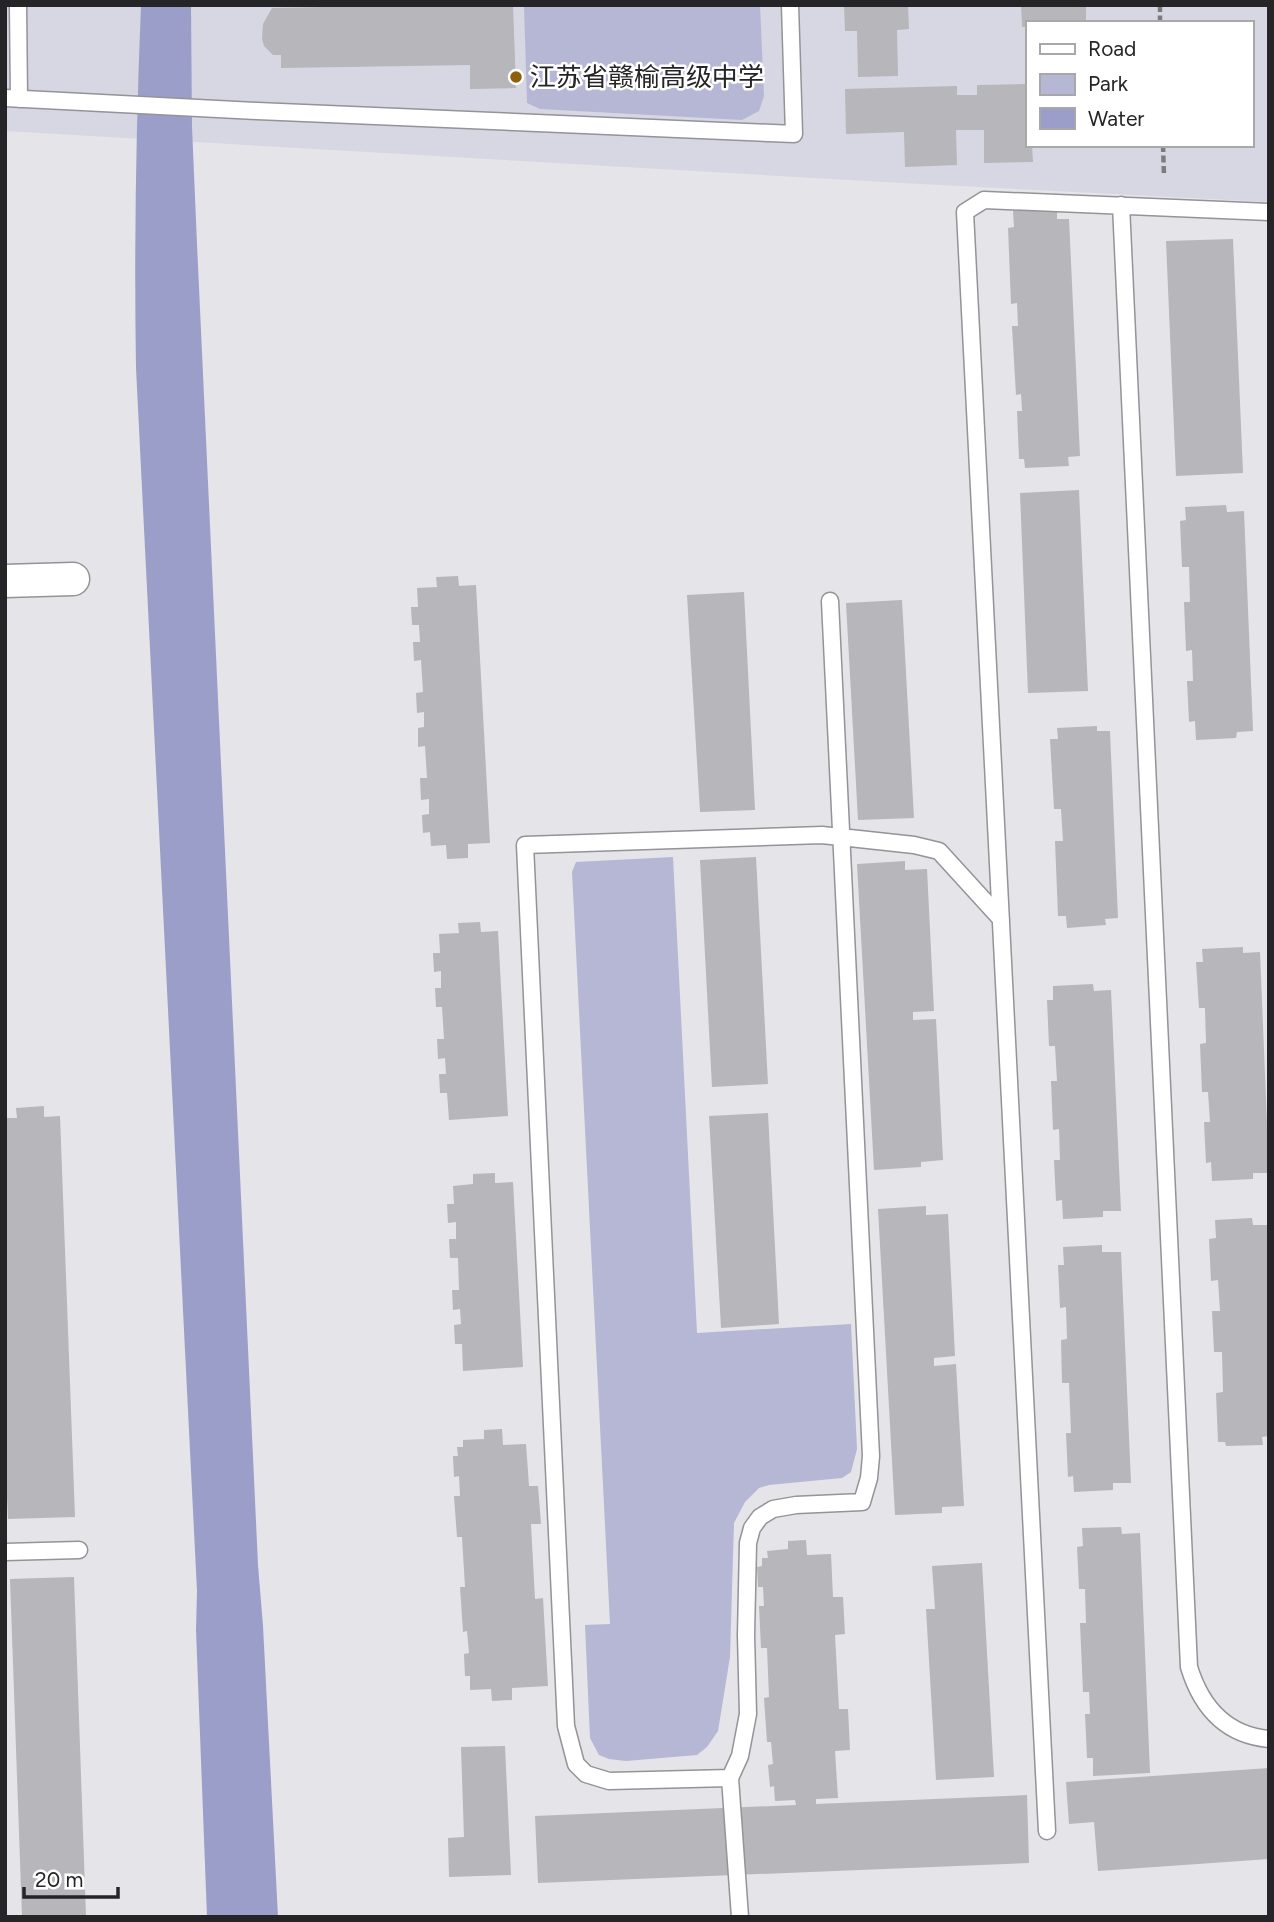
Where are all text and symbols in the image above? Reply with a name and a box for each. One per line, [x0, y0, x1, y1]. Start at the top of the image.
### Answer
legend [1026, 21, 1253, 147]
text: Road [1088, 36, 1136, 61]
place label: 江苏省赣榆高级中学 [530, 61, 764, 93]
marker: 江苏省赣榆高级中学 [508, 69, 524, 85]
text: Park [1088, 71, 1129, 96]
text: Water [1088, 106, 1144, 131]
scale bar [24, 1856, 119, 1900]
text: 20 m [35, 1867, 83, 1892]

